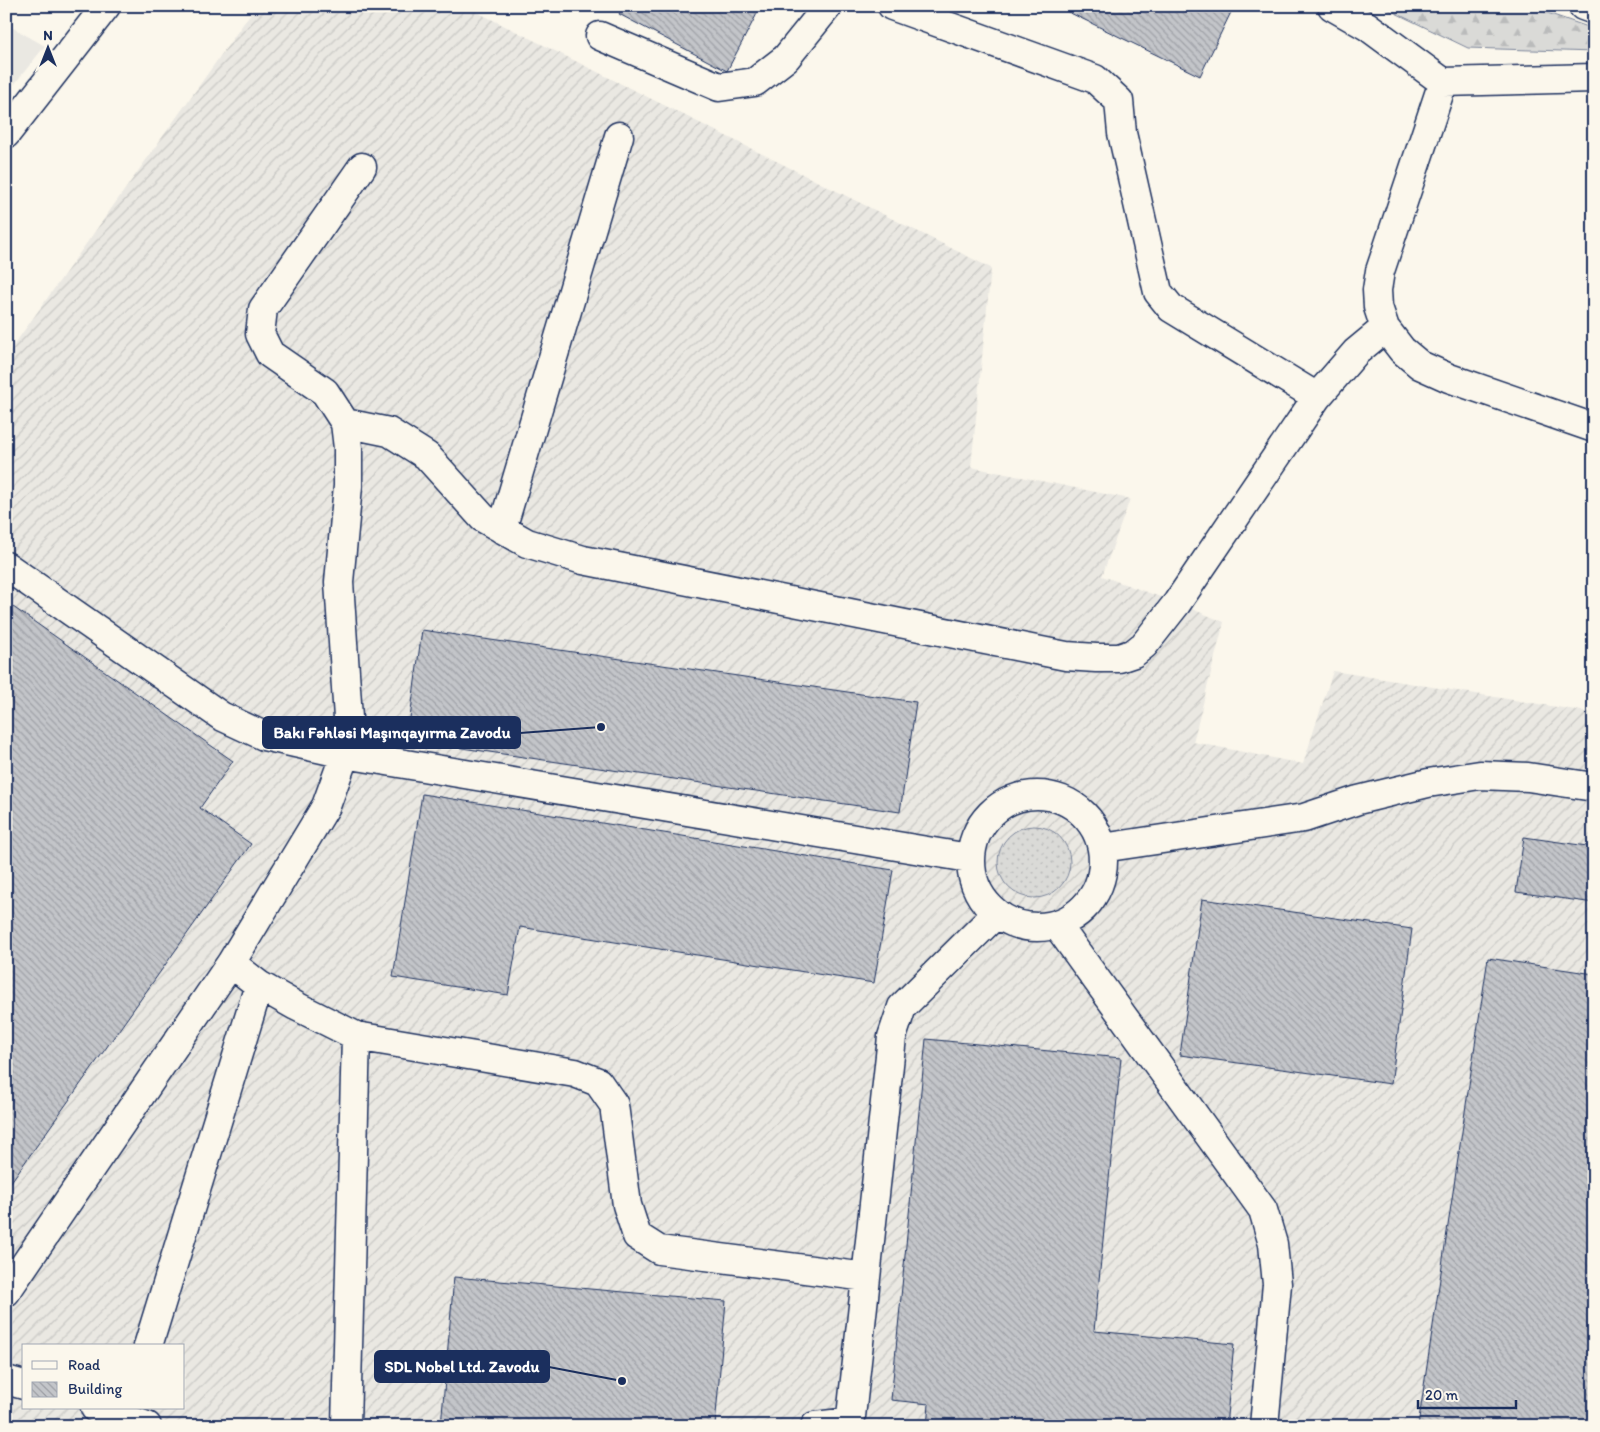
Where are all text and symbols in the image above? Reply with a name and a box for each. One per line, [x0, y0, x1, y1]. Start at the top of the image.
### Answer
north arrow [22, 22, 72, 72]
text: N [43, 27, 53, 44]
callout: Bakı Fəhləsi Maşınqayırma Zavodu [263, 717, 520, 748]
text: Bakı Fəhləsi Maşınqayırma Zavodu [273, 723, 511, 743]
legend [22, 1344, 185, 1410]
callout: SDL Nobel Ltd. Zavodu [375, 1351, 549, 1382]
text: Road [68, 1356, 101, 1374]
text: SDL Nobel Ltd. Zavodu [385, 1357, 540, 1376]
scale bar [1418, 1377, 1515, 1409]
text: Building [68, 1380, 122, 1398]
text: 20 m [1425, 1386, 1459, 1404]

